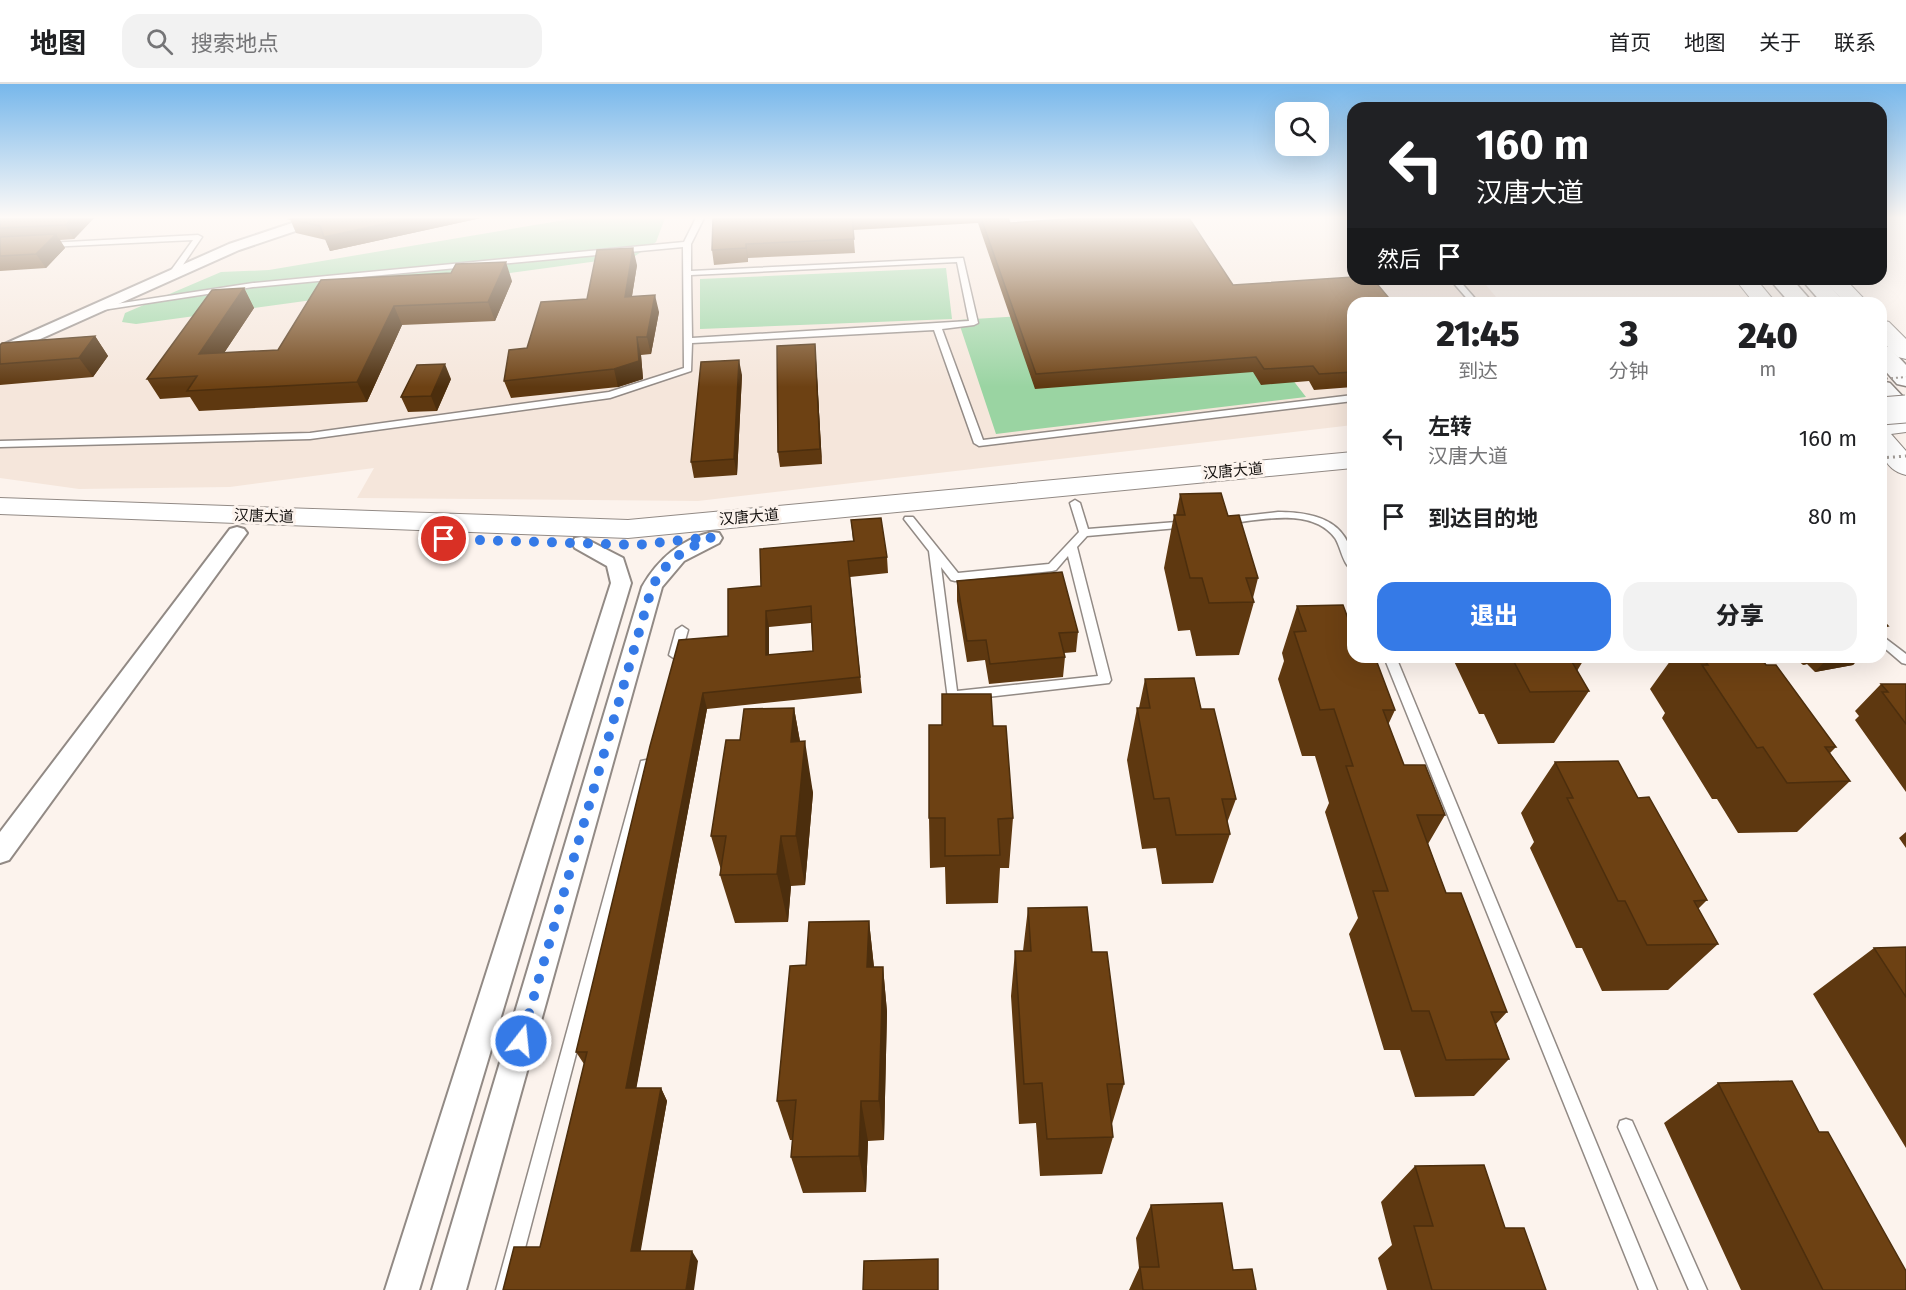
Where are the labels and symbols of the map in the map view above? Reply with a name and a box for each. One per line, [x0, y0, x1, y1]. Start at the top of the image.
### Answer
street label: 汉唐大道 [1202, 459, 1264, 483]
street label: 汉唐大道 [718, 505, 780, 529]
street label: 汉唐大道 [234, 506, 294, 526]
pin [418, 513, 469, 564]
position arrow [489, 1009, 553, 1073]

